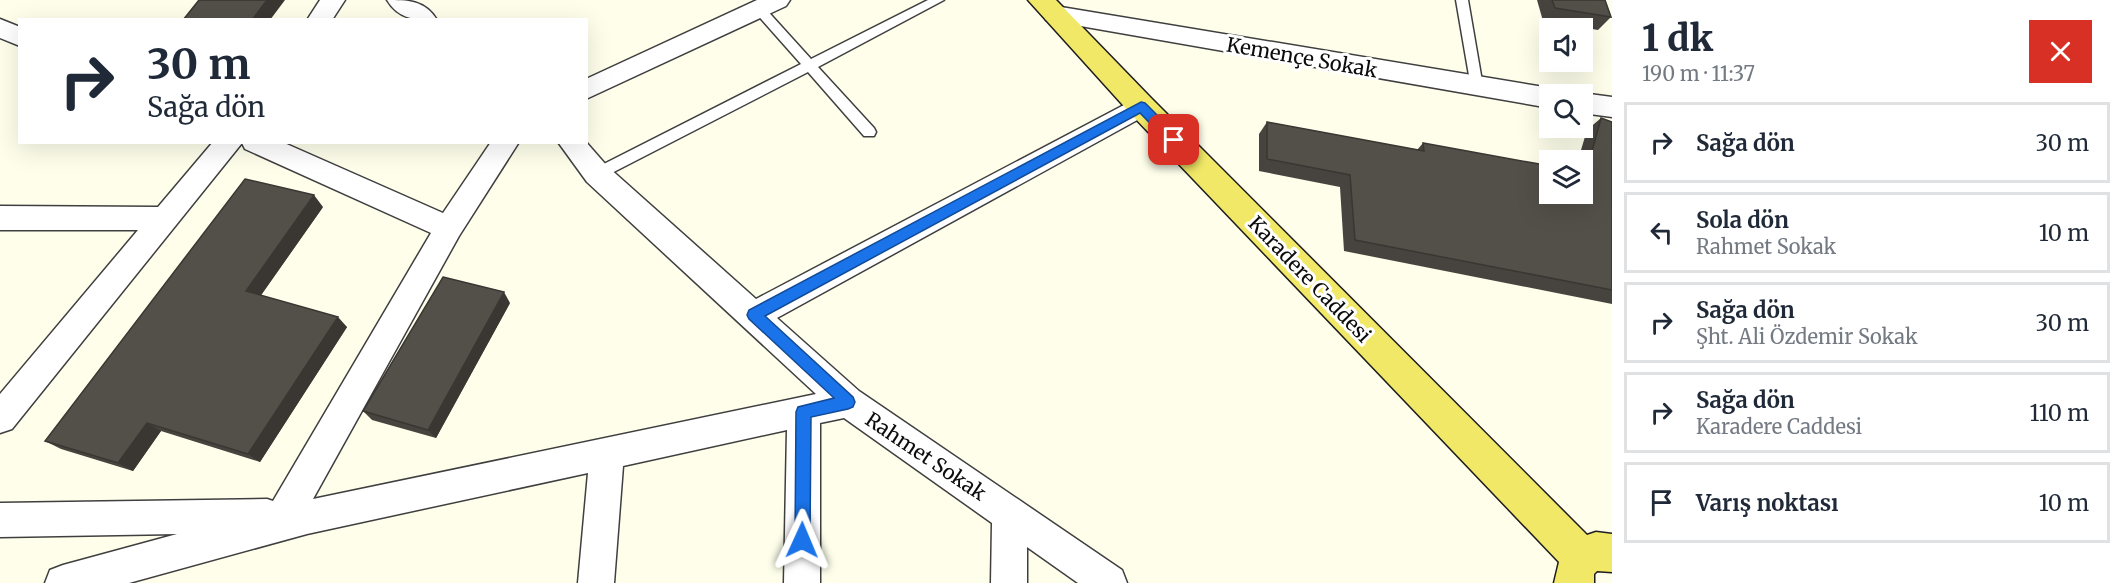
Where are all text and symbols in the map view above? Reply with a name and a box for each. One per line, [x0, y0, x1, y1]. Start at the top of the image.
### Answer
text: 1 dk [1642, 16, 1713, 61]
map controls [1539, 18, 1593, 204]
button: sound [1539, 18, 1593, 72]
button: close [2029, 20, 2092, 83]
street label: Kemençe Sokak [1225, 31, 1380, 83]
text: 30 m [147, 38, 251, 90]
icon: right [48, 42, 126, 120]
text: 190 m · 11:37 [1642, 61, 1755, 86]
button: search [1539, 84, 1593, 138]
text: Sağa dön [147, 90, 265, 124]
pin [1148, 114, 1199, 165]
icon: arrive [1157, 123, 1190, 156]
icon: right [1645, 126, 1678, 159]
text: Sağa dön [1696, 129, 1795, 157]
text: 30 m [2035, 129, 2089, 157]
button: layers [1539, 150, 1593, 204]
text: Sola dön [1696, 206, 1789, 234]
street label: Karadere Caddesi [1243, 211, 1377, 347]
icon: left [1645, 216, 1678, 249]
text: 10 m [2039, 219, 2089, 247]
text: Rahmet Sokak [1696, 234, 1836, 259]
text: Sağa dön [1696, 296, 1795, 324]
icon: right [1645, 306, 1678, 339]
text: 30 m [2035, 309, 2089, 337]
text: Şht. Ali Özdemir Sokak [1696, 324, 1918, 349]
text: Sağa dön [1696, 386, 1795, 414]
icon: right [1645, 396, 1678, 429]
text: 110 m [2030, 399, 2089, 427]
street label: Rahmet Sokak [861, 406, 991, 506]
text: Karadere Caddesi [1696, 414, 1862, 439]
icon: arrive [1645, 486, 1678, 519]
text: Varış noktası [1696, 489, 1838, 517]
text: 10 m [2039, 489, 2089, 517]
position arrow [770, 508, 834, 572]

